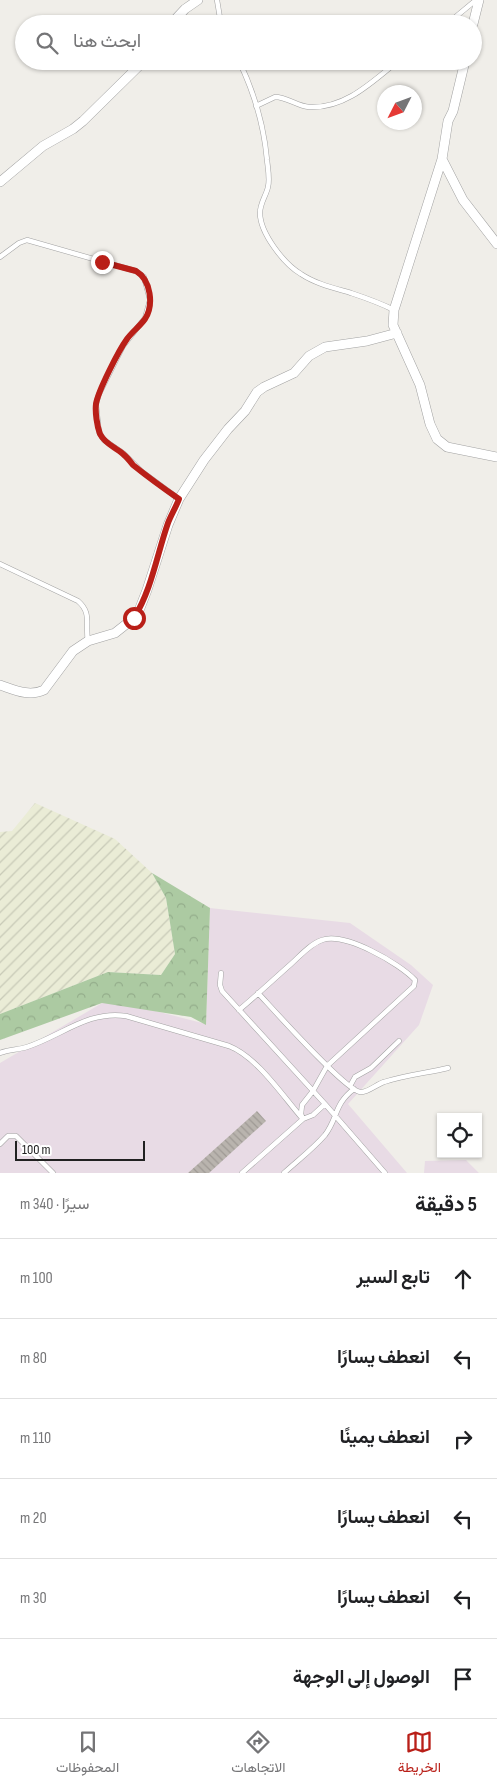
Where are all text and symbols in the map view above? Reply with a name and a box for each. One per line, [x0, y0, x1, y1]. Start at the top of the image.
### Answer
search box [15, 15, 482, 70]
icon: search [33, 29, 61, 57]
text: ابحث هنا [73, 30, 141, 53]
north arrow [377, 85, 422, 130]
route end [91, 251, 114, 274]
route start [123, 607, 146, 630]
map controls [437, 1113, 482, 1158]
button: locate [437, 1113, 482, 1158]
scale bar [15, 1138, 145, 1161]
text: 100 m [22, 1141, 51, 1158]
text: 5 دقيقة [415, 1192, 477, 1217]
text: سيرًا · 340 m [20, 1195, 89, 1214]
icon: ahead [449, 1265, 477, 1293]
text: تابع السير [356, 1266, 430, 1289]
text: 100 m [20, 1269, 53, 1288]
icon: left [449, 1345, 477, 1373]
text: انعطف يسارًا [337, 1346, 430, 1369]
text: 80 m [20, 1349, 47, 1368]
icon: right [449, 1425, 477, 1453]
text: انعطف يمينًا [339, 1426, 430, 1449]
text: 110 m [20, 1429, 51, 1448]
icon: left [449, 1505, 477, 1533]
text: انعطف يسارًا [337, 1506, 430, 1529]
text: 20 m [20, 1509, 47, 1528]
icon: left [449, 1585, 477, 1613]
text: انعطف يسارًا [337, 1586, 430, 1609]
text: 30 m [20, 1589, 47, 1608]
icon: arrive [449, 1665, 477, 1693]
text: الوصول إلى الوجهة [293, 1666, 430, 1689]
tab: المحفوظات [56, 1728, 119, 1780]
tab: الاتجاهات [231, 1728, 286, 1780]
tab: الخريطة [398, 1728, 441, 1780]

